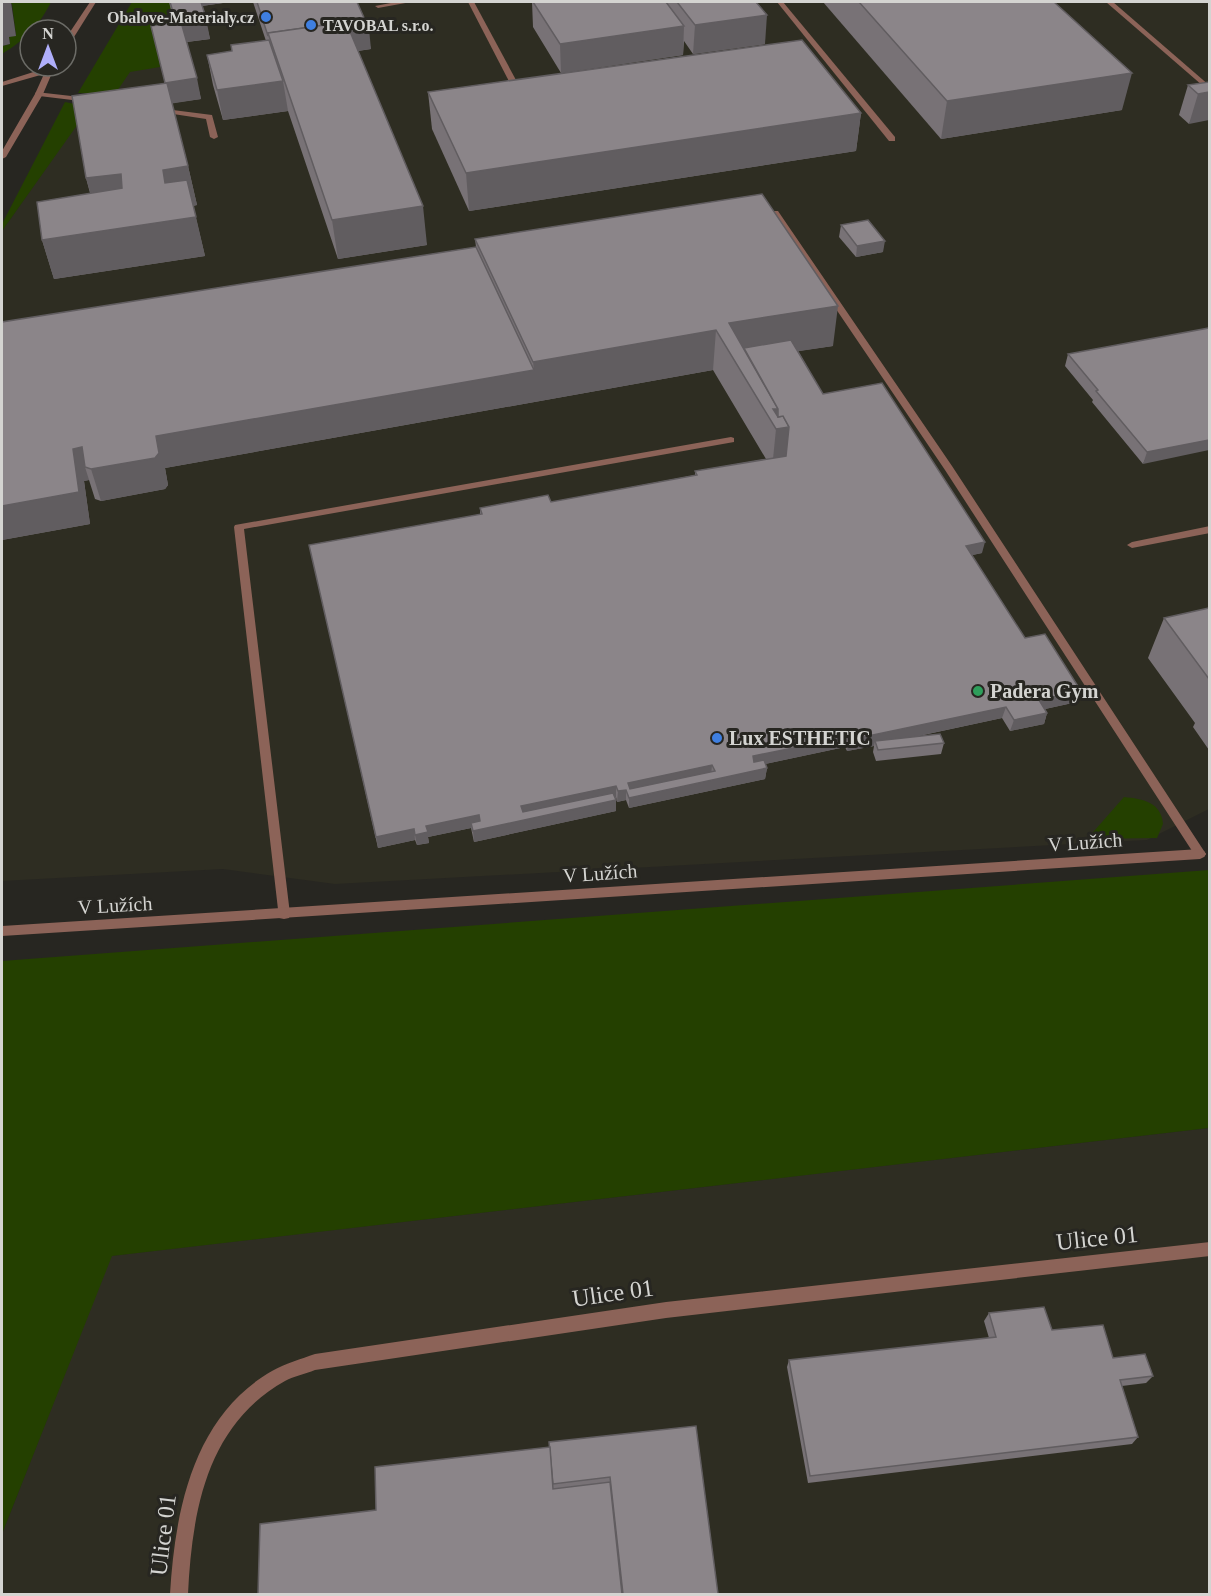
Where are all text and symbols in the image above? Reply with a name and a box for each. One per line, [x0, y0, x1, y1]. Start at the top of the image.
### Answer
place label: Obalove-Materialy.cz [107, 9, 254, 27]
marker: Obalove-Materialy.cz [259, 10, 273, 24]
place label: TAVOBAL s.r.o. [323, 17, 434, 34]
north arrow [18, 18, 78, 78]
marker: TAVOBAL s.r.o. [304, 18, 318, 32]
text: N [42, 25, 54, 42]
place label: Padera Gym [990, 680, 1099, 703]
marker: Padera Gym [971, 684, 985, 698]
place label: Lux ESTHETIC [729, 727, 871, 749]
marker: Lux ESTHETIC [710, 731, 724, 745]
street label: V Lužích [1047, 828, 1123, 856]
street label: V Lužích [562, 859, 638, 887]
street label: V Lužích [77, 892, 153, 918]
street label: Ulice 01 [1055, 1221, 1139, 1255]
street label: Ulice 01 [571, 1274, 655, 1312]
street label: Ulice 01 [145, 1493, 181, 1577]

